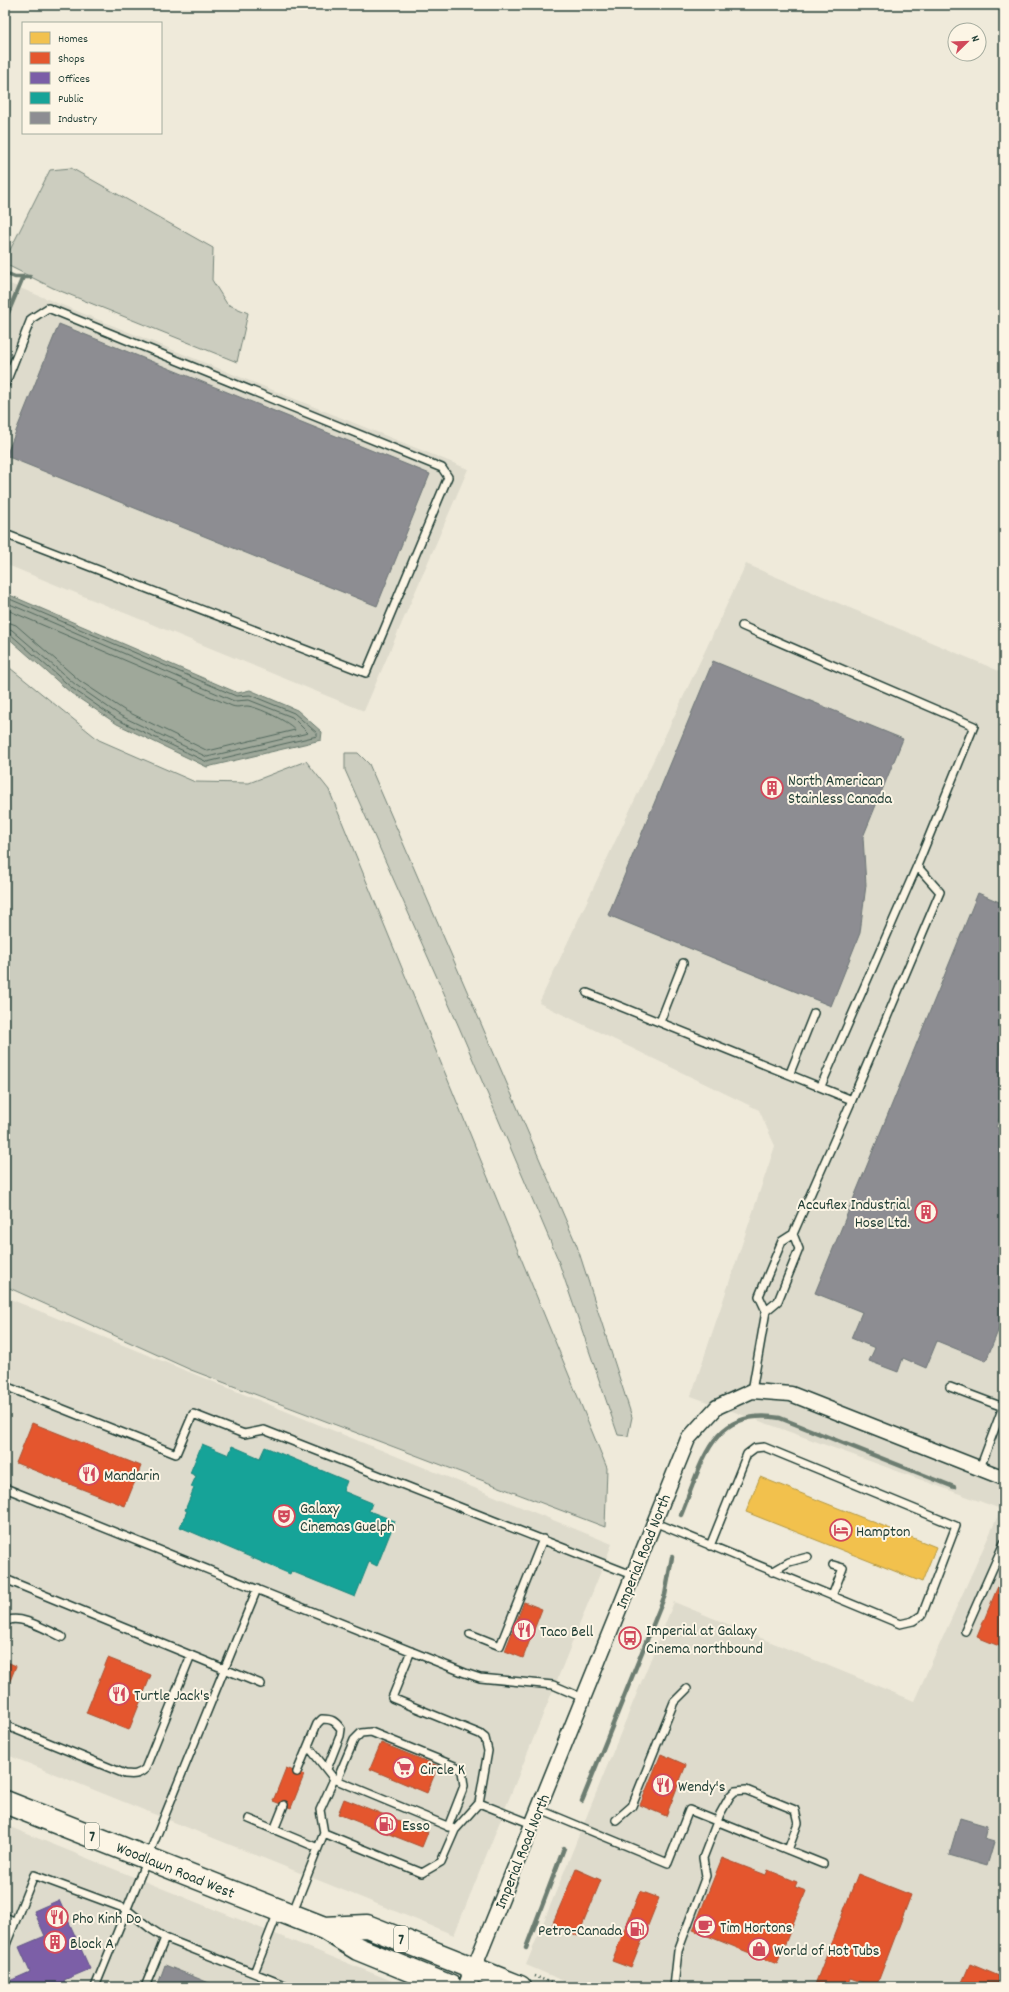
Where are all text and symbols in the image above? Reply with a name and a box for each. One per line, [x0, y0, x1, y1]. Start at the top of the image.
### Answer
legend [22, 22, 162, 134]
north arrow [947, 22, 987, 62]
text: Homes [58, 31, 88, 48]
text: N [966, 33, 983, 45]
text: Shops [58, 51, 85, 68]
text: Offices [58, 71, 90, 88]
text: Public [58, 91, 84, 108]
text: Industry [58, 111, 98, 128]
place label: North American Stainless Canada [788, 770, 893, 811]
building icon: North American Stainless Canada [759, 775, 785, 801]
place label: Accuflex Industrial Hose Ltd. [797, 1194, 910, 1235]
building icon: Accuflex Industrial Hose Ltd. [913, 1199, 939, 1225]
restaurant icon: Mandarin [76, 1461, 102, 1487]
place label: Mandarin [104, 1465, 160, 1488]
street label: Imperial Road North [611, 1491, 678, 1613]
place label: Galaxy Cinemas Guelph [300, 1498, 395, 1539]
theatre icon: Galaxy Cinemas Guelph [271, 1503, 297, 1529]
hotel icon: Hampton [828, 1517, 854, 1543]
place label: Hampton [856, 1521, 910, 1544]
restaurant icon: Taco Bell [511, 1617, 537, 1643]
place label: Imperial at Galaxy Cinema northbound [646, 1620, 763, 1661]
place label: Taco Bell [540, 1621, 594, 1644]
bus stop icon: Imperial at Galaxy Cinema northbound [617, 1625, 643, 1651]
restaurant icon: Turtle Jack's [106, 1681, 132, 1707]
place label: Turtle Jack's [134, 1685, 210, 1708]
supermarket icon: Circle K [391, 1755, 417, 1781]
place label: Circle K [420, 1759, 465, 1782]
restaurant icon: Wendy's [650, 1772, 676, 1798]
place label: Wendy's [678, 1776, 726, 1799]
street label: Imperial Road North [490, 1791, 557, 1913]
fuel station icon: Esso [373, 1811, 399, 1837]
place label: Esso [402, 1815, 430, 1838]
road number: 7 [85, 1823, 99, 1849]
street label: Woodlawn Road West [112, 1837, 238, 1906]
restaurant icon: Pho Kinh Do [44, 1904, 70, 1930]
place label: Pho Kinh Do [72, 1908, 141, 1931]
cafe icon: Tim Hortons [692, 1913, 718, 1939]
fuel station icon: Petro-Canada [624, 1916, 650, 1942]
place label: Tim Hortons [720, 1917, 793, 1940]
place label: Petro-Canada [538, 1920, 622, 1943]
road number: 7 [394, 1926, 408, 1952]
building icon: Block A [42, 1929, 68, 1955]
place label: Block A [70, 1933, 114, 1956]
shop icon: World of Hot Tubs [746, 1936, 772, 1962]
place label: World of Hot Tubs [774, 1940, 880, 1963]

